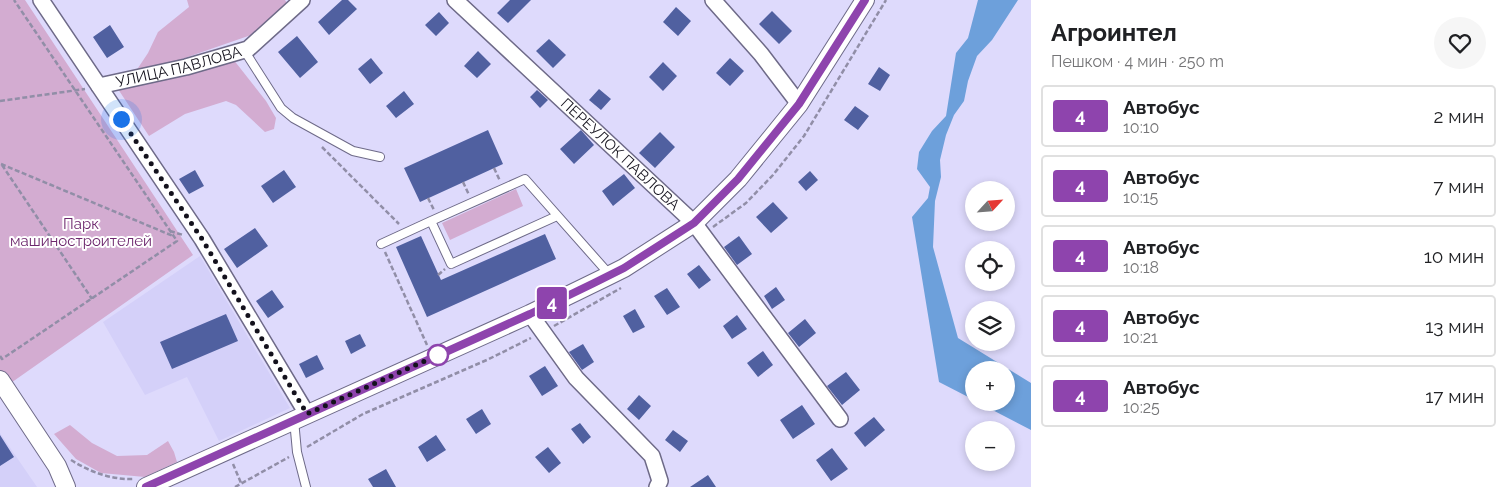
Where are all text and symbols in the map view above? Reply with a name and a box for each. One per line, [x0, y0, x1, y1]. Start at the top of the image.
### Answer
button: heart [1434, 17, 1486, 69]
text: Агроинтел [1051, 18, 1177, 47]
street label: УЛИЦА ПАВЛОВА [114, 42, 244, 91]
text: Пешком · 4 мин · 250 m [1051, 52, 1224, 71]
street label: ПЕРЕУЛОК ПАВЛОВА [557, 94, 683, 214]
text: Автобус [1123, 96, 1200, 118]
text: 4 [1075, 105, 1086, 126]
text: 2 мин [1434, 105, 1484, 127]
your location [109, 107, 134, 132]
text: 10:10 [1123, 118, 1159, 137]
text: Автобус [1123, 166, 1200, 188]
text: 4 [1075, 175, 1086, 196]
text: 7 мин [1433, 175, 1484, 197]
north arrow [965, 181, 1015, 231]
map controls [965, 181, 1015, 471]
text: 10:15 [1123, 188, 1158, 207]
park label: Парк машиностроителей [10, 215, 152, 250]
text: Автобус [1123, 236, 1200, 258]
button: locate [965, 241, 1015, 291]
text: 4 [1075, 245, 1086, 266]
text: 10 мин [1424, 245, 1484, 267]
text: 10:18 [1123, 258, 1159, 277]
line badge: 4 [536, 287, 568, 319]
text: 4 [547, 292, 557, 313]
button: layers [965, 301, 1015, 351]
text: Автобус [1123, 306, 1200, 328]
text: 4 [1075, 315, 1086, 336]
text: 13 мин [1425, 315, 1484, 337]
text: 10:21 [1123, 328, 1158, 347]
unlabelled marker [427, 344, 449, 366]
button: + [965, 361, 1015, 411]
text: Автобус [1123, 376, 1200, 398]
text: 4 [1075, 385, 1086, 406]
text: 17 мин [1425, 385, 1484, 407]
text: 10:25 [1123, 398, 1160, 417]
button: − [965, 421, 1015, 471]

